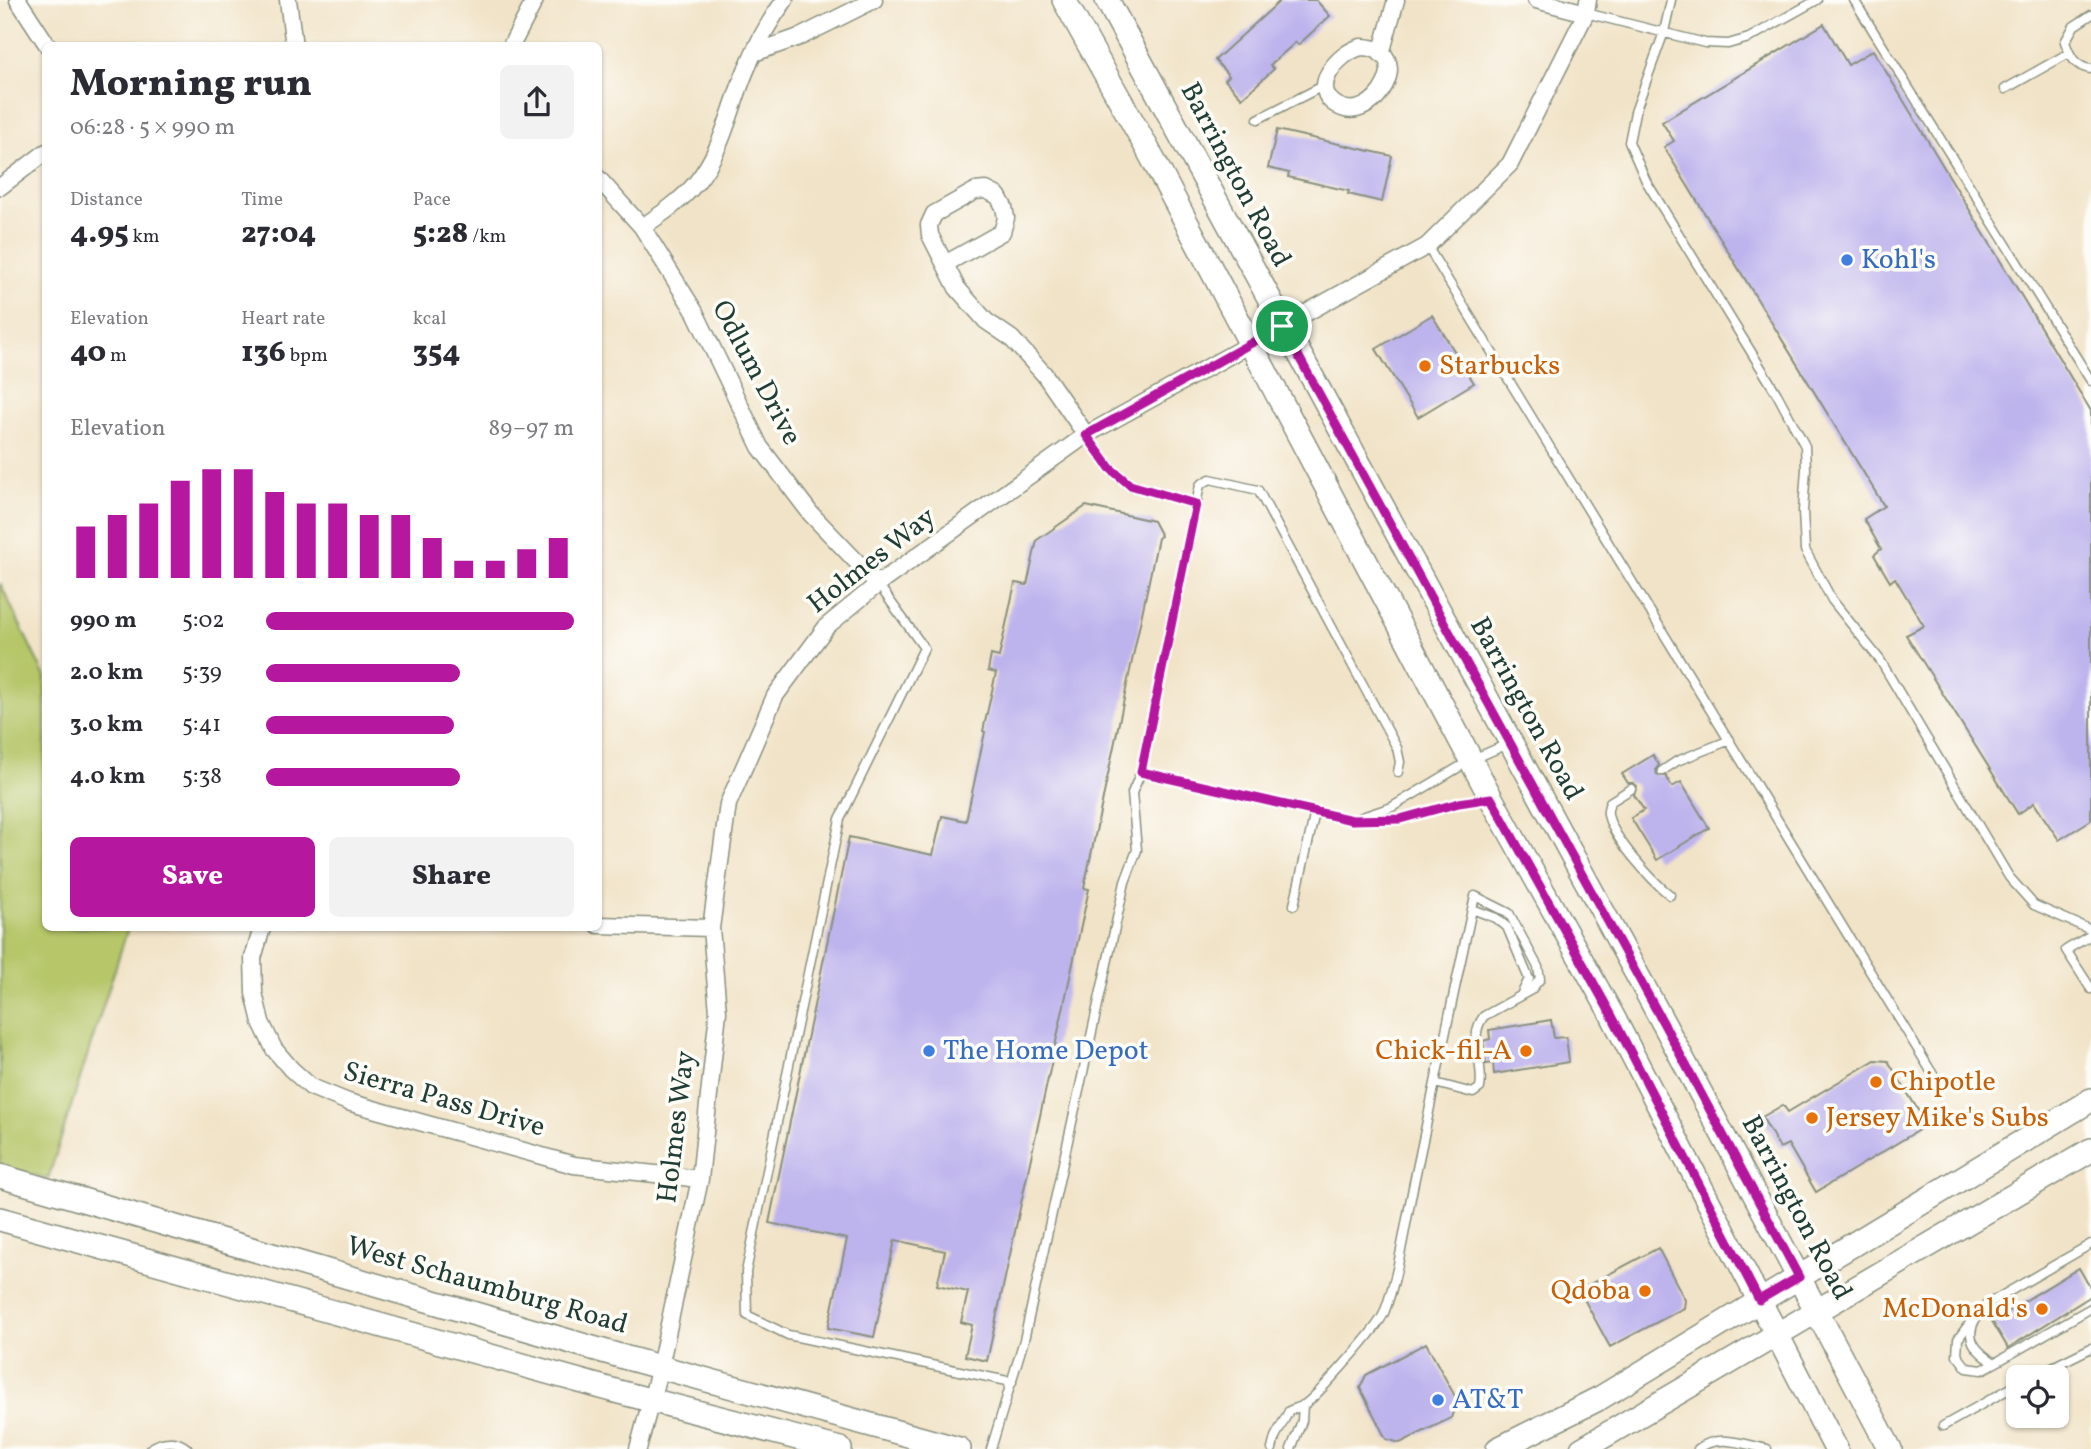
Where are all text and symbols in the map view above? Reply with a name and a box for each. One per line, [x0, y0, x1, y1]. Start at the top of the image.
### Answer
text: Morning run [70, 59, 312, 112]
button: share [500, 65, 574, 139]
street label: Barrington Road [1170, 76, 1300, 274]
text: 06:28 · 5 × 990 m [70, 112, 235, 144]
text: Distance [70, 187, 143, 213]
text: Time [241, 187, 283, 213]
text: Pace [413, 187, 451, 213]
text: 4.95 [70, 213, 129, 255]
text: 27:04 [241, 213, 316, 255]
text: 5:28 [413, 213, 468, 255]
text: km [129, 224, 160, 250]
text: /km [468, 224, 506, 250]
place label: Kohl's [1861, 241, 1936, 280]
marker: Kohl's [1839, 252, 1855, 268]
street label: Odlum Drive [701, 294, 811, 452]
pin [1252, 296, 1312, 356]
text: Elevation [70, 306, 149, 332]
text: Heart rate [241, 306, 325, 332]
text: kcal [413, 306, 446, 332]
icon: arrive [1263, 307, 1301, 345]
text: 40 [70, 332, 106, 374]
text: 136 [241, 332, 286, 374]
text: 354 [413, 332, 461, 374]
text: m [106, 343, 127, 369]
text: bpm [286, 343, 328, 369]
place label: Starbucks [1439, 347, 1560, 386]
marker: Starbucks [1417, 358, 1433, 374]
text: Elevation [70, 413, 166, 445]
text: 89–97 m [489, 413, 574, 445]
street label: Holmes Way [800, 498, 944, 624]
text: 990 m [70, 605, 137, 637]
text: 5:02 [182, 605, 225, 637]
street label: Barrington Road [1459, 610, 1593, 808]
text: 2.0 km [70, 657, 143, 689]
text: 5:39 [182, 657, 222, 689]
text: 3.0 km [70, 709, 143, 741]
text: 5:41 [182, 709, 221, 741]
text: 4.0 km [70, 761, 145, 793]
text: 5:38 [182, 761, 222, 793]
button: Save [70, 837, 315, 917]
button: Share [329, 837, 574, 917]
place label: The Home Depot [943, 1032, 1149, 1071]
place label: Chick-fil-A [1375, 1032, 1512, 1071]
marker: The Home Depot [921, 1043, 937, 1059]
marker: Chick-fil-A [1518, 1043, 1534, 1059]
street label: Holmes Way [648, 1049, 706, 1205]
street label: Sierra Pass Drive [338, 1053, 550, 1147]
place label: Chipotle [1890, 1063, 1996, 1102]
marker: Chipotle [1868, 1074, 1884, 1090]
place label: Jersey Mike's Subs [1826, 1099, 2049, 1138]
street label: Barrington Road [1731, 1109, 1861, 1307]
marker: Jersey Mike's Subs [1804, 1110, 1820, 1126]
street label: West Schaumburg Road [342, 1227, 632, 1345]
place label: Qdoba [1551, 1272, 1631, 1311]
marker: Qdoba [1637, 1283, 1653, 1299]
place label: McDonald's [1882, 1290, 2028, 1329]
marker: McDonald's [2034, 1301, 2050, 1317]
map controls [2006, 1365, 2069, 1428]
button: locate [2006, 1365, 2069, 1428]
place label: AT&T [1452, 1381, 1523, 1420]
marker: AT&T [1430, 1392, 1446, 1408]

